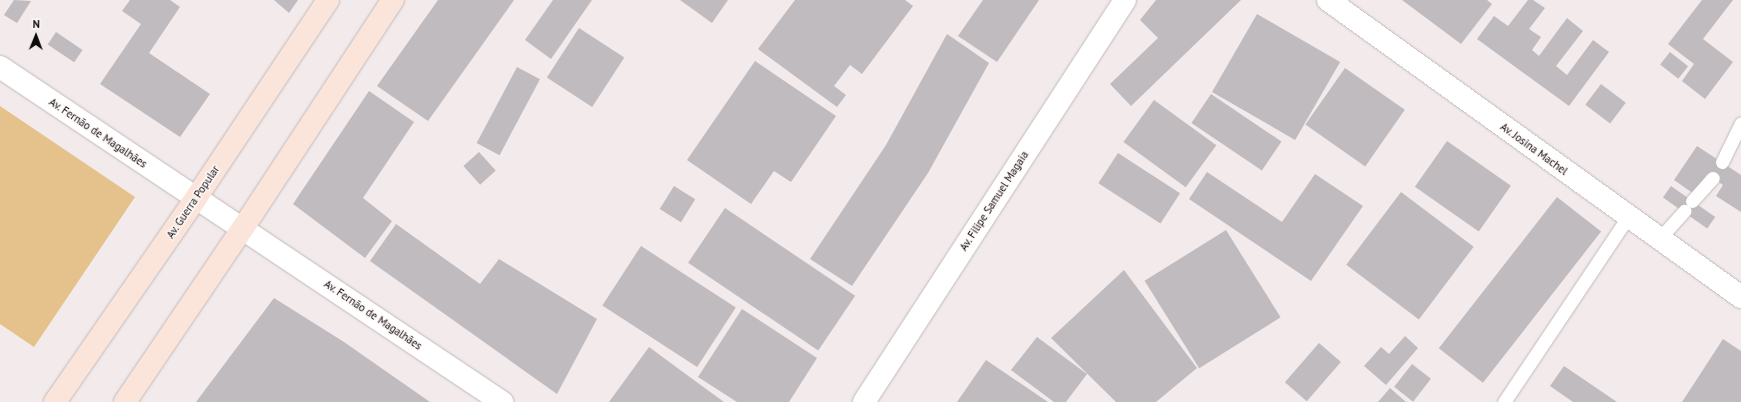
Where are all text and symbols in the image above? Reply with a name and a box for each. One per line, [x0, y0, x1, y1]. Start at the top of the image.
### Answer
north arrow [16, 16, 56, 56]
text: N [32, 17, 40, 31]
street label: Av. Fernão de Magalhães [46, 95, 150, 171]
street label: Av. Josina Machel [1497, 120, 1571, 178]
street label: Av. Filipe Samuel Magaia [957, 148, 1031, 254]
street label: Av. Guerra Popular [164, 163, 222, 241]
street label: Av. Fernão de Magalhães [321, 277, 425, 353]

